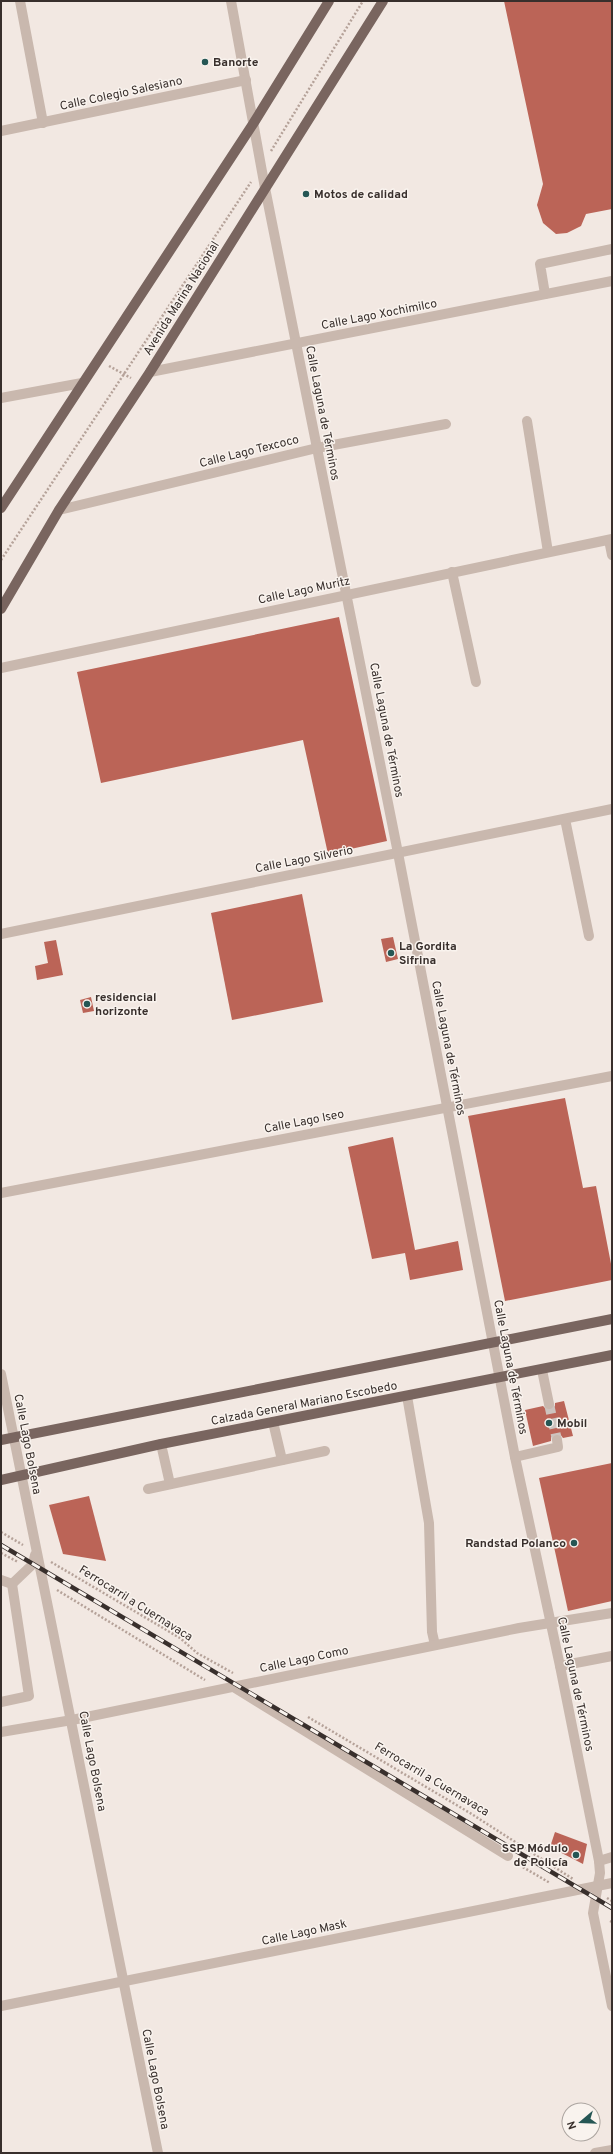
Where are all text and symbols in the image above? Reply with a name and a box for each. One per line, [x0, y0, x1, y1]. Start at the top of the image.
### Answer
place label: Banorte [213, 55, 259, 71]
marker: Banorte [200, 57, 210, 67]
street label: Calle Colegio Salesiano [58, 73, 184, 115]
place label: Motos de calidad [314, 187, 408, 203]
marker: Motos de calidad [301, 189, 311, 199]
street label: Avenida Marina Nacional [140, 238, 224, 359]
street label: Calle Lago Xochimilco [320, 296, 439, 334]
street label: Calle Laguna de Términos [301, 344, 343, 482]
street label: Calle Lago Texcoco [198, 432, 301, 472]
street label: Calle Lago Muritz [257, 573, 352, 609]
street label: Calle Laguna de Términos [365, 661, 407, 799]
street label: Calle Lago Silverio [254, 843, 355, 877]
place label: La Gordita Sifrina [399, 939, 457, 969]
marker: La Gordita Sifrina [386, 948, 396, 958]
street label: Calle Laguna de Términos [427, 979, 469, 1117]
place label: residencial horizonte [95, 990, 156, 1020]
marker: residencial horizonte [82, 999, 92, 1009]
street label: Calle Lago Iseo [263, 1106, 346, 1138]
street label: Calle Laguna de Términos [489, 1298, 531, 1436]
street label: Calzada General Mariano Escobedo [210, 1378, 399, 1430]
street label: Calle Lago Bolsena [9, 1393, 45, 1496]
place label: Mobil [557, 1416, 587, 1432]
marker: Mobil [544, 1418, 554, 1428]
place label: Randstad Polanco [465, 1536, 566, 1552]
marker: Randstad Polanco [569, 1538, 579, 1548]
street label: Ferrocarril a Cuernavaca [76, 1562, 195, 1645]
street label: Calle Laguna de Términos [553, 1615, 597, 1753]
street label: Calle Lago Como [258, 1643, 350, 1677]
street label: Calle Lago Bolsena [74, 1710, 110, 1813]
street label: Ferrocarril a Cuernavaca [371, 1739, 492, 1821]
place label: SSP Módulo de Policía [502, 1841, 568, 1871]
marker: SSP Módulo de Policía [571, 1850, 581, 1860]
street label: Calle Lago Mask [260, 1916, 348, 1950]
street label: Calle Lago Bolsena [137, 2028, 173, 2131]
north arrow [561, 2102, 601, 2142]
text: N [565, 2119, 580, 2131]

